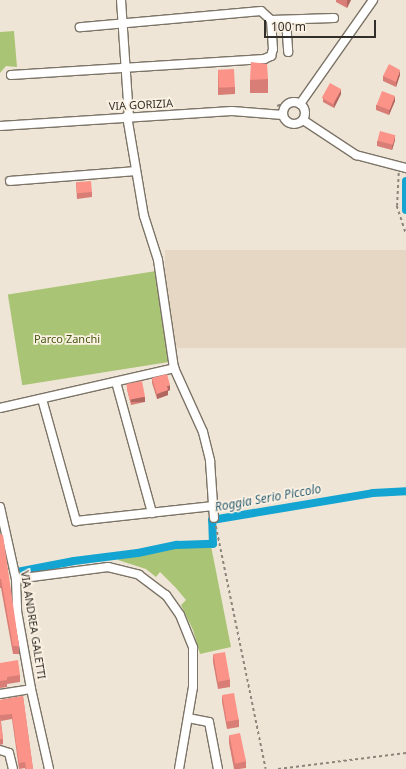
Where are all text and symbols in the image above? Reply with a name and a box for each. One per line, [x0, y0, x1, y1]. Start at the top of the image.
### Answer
scale bar [266, 12, 378, 38]
text: 100 m [271, 18, 306, 35]
street label: VIA GORIZIA [108, 97, 174, 113]
park label: Parco Zanchi [34, 332, 100, 346]
water label: Roggia Serio Piccolo [214, 482, 322, 514]
street label: VIA ANDREA GALETTI [18, 570, 48, 680]

